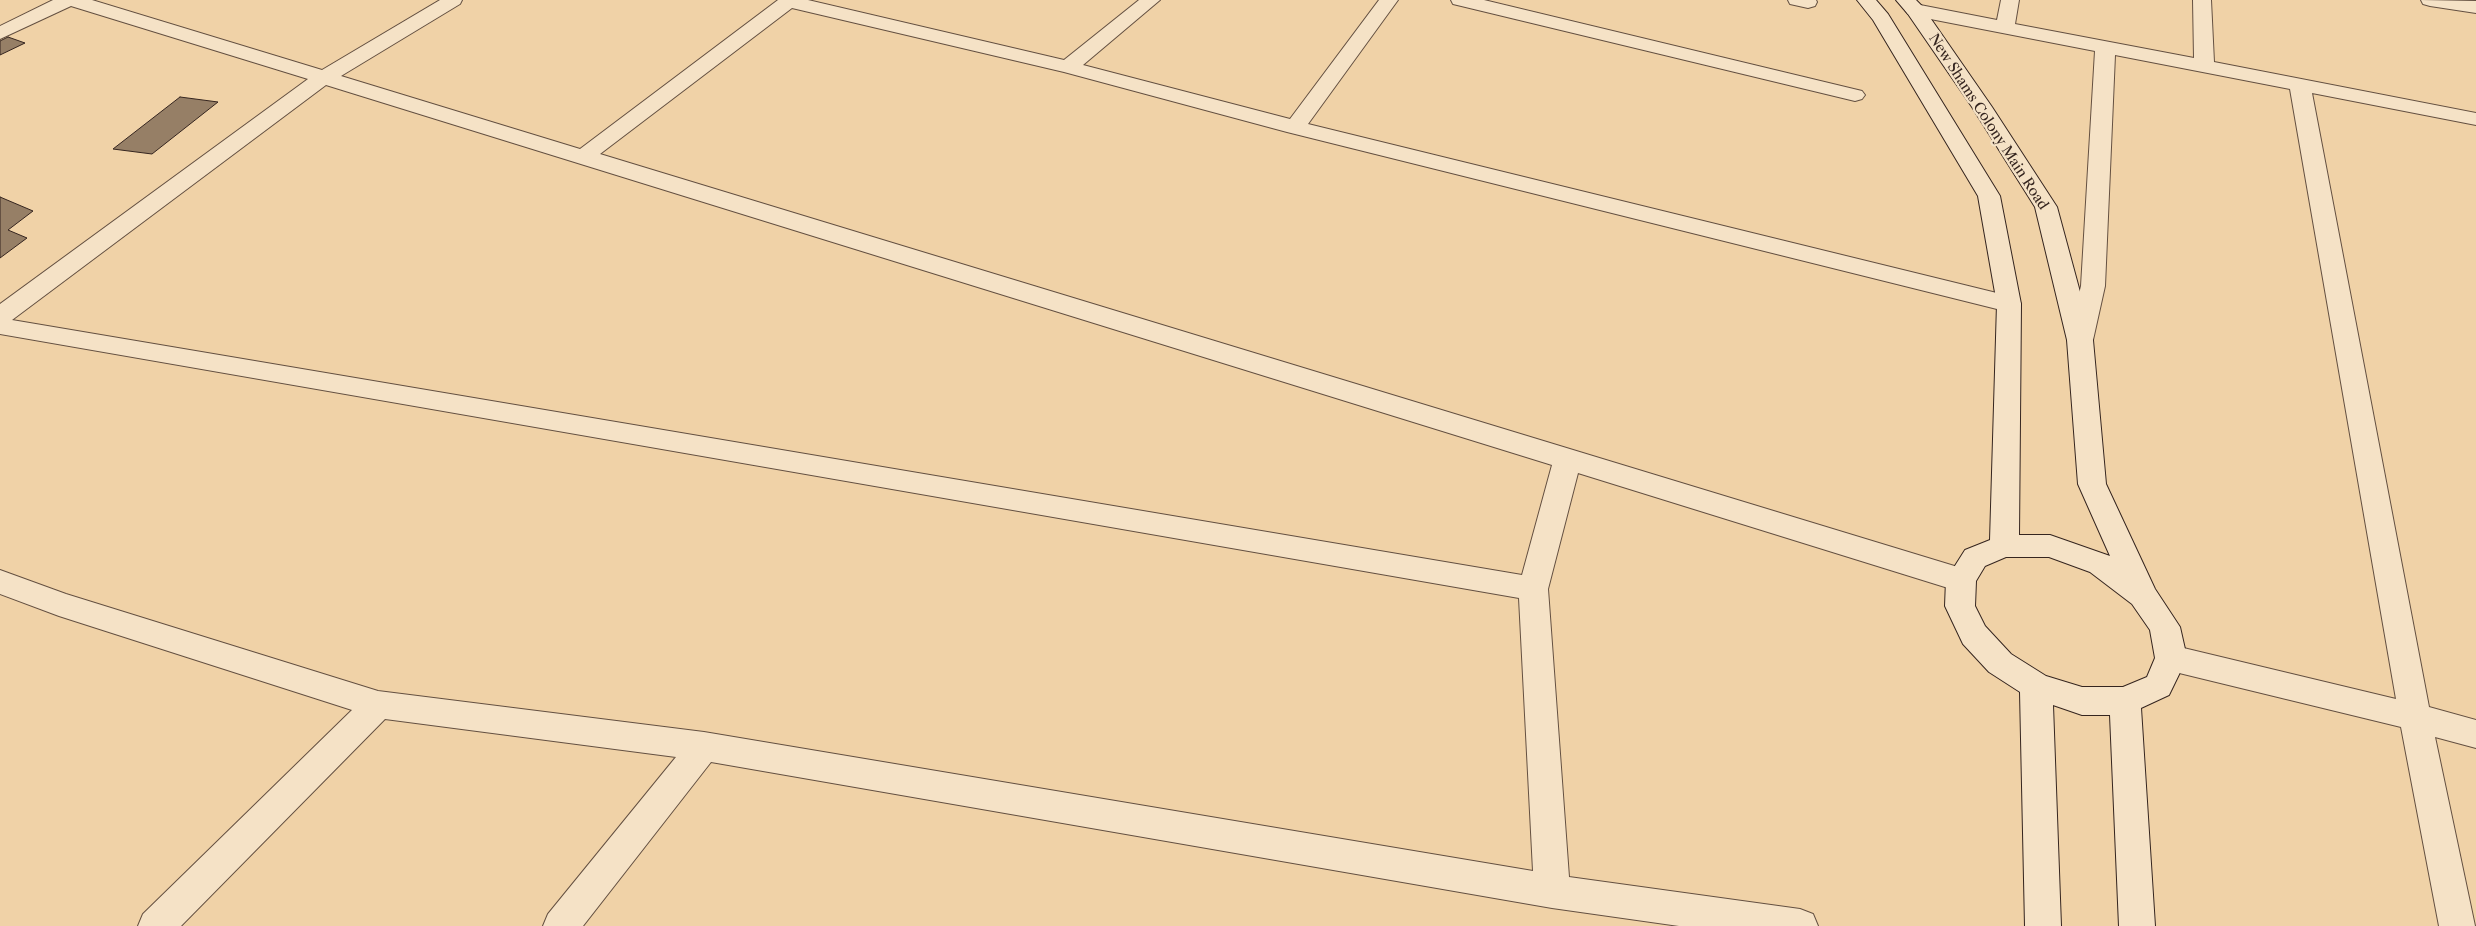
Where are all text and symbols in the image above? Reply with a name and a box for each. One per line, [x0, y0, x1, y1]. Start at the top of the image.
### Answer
street label: New Shams Colony Main Road [1925, 31, 2051, 213]

